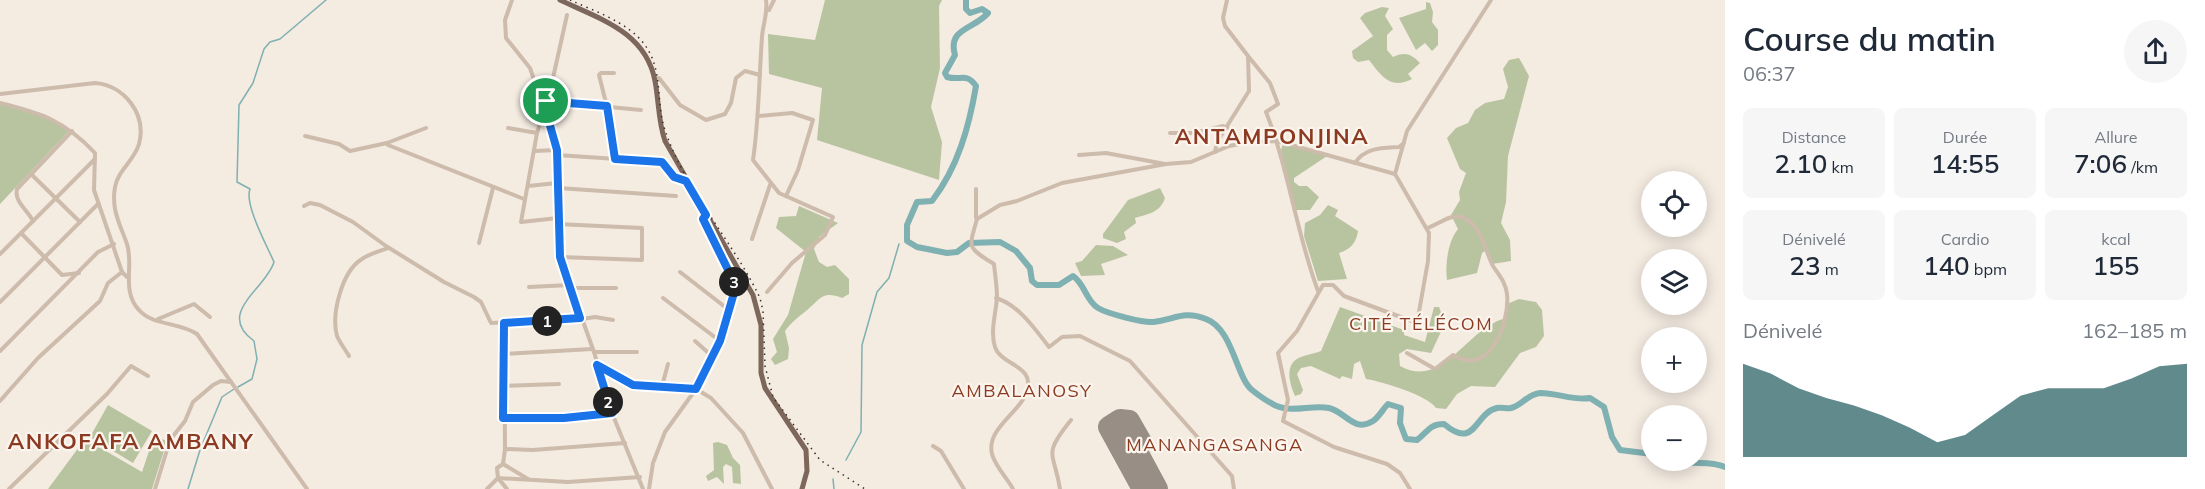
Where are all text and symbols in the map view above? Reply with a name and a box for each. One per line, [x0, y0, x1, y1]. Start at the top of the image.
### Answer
text: Course du matin [1743, 18, 1996, 59]
button: share [2124, 20, 2187, 83]
text: 06:37 [1743, 61, 1796, 86]
pin [520, 75, 571, 126]
icon: arrive [529, 84, 562, 117]
district label: ANTAMPONJINA [1175, 122, 1369, 150]
text: Distance [1782, 127, 1846, 147]
text: Durée [1943, 127, 1987, 147]
text: Allure [2094, 127, 2138, 147]
text: 2.10 [1774, 147, 1827, 180]
text: 14:55 [1931, 147, 1999, 180]
text: 7:06 [2074, 147, 2127, 180]
text: km [1827, 157, 1854, 177]
text: /km [2127, 157, 2158, 177]
map controls [1641, 171, 1707, 471]
button: locate [1641, 171, 1707, 237]
text: Dénivelé [1782, 229, 1846, 249]
text: Cardio [1941, 229, 1989, 249]
text: kcal [2101, 229, 2131, 249]
button: layers [1641, 249, 1707, 315]
text: 23 [1789, 249, 1820, 282]
text: 140 [1923, 249, 1970, 282]
text: 155 [2093, 249, 2139, 282]
text: m [1820, 259, 1839, 279]
text: bpm [1970, 259, 2007, 279]
pin: 3 [719, 267, 749, 297]
text: 3 [729, 272, 739, 292]
pin: 1 [532, 306, 562, 336]
text: 1 [542, 311, 552, 331]
district label: CITÉ TÉLÉCOM [1349, 312, 1493, 335]
text: Dénivelé [1743, 318, 1822, 343]
text: 162–185 m [2082, 318, 2187, 343]
button: + [1641, 327, 1707, 393]
district label: AMBALANOSY [952, 379, 1092, 402]
pin: 2 [593, 387, 623, 417]
text: 2 [603, 392, 613, 412]
button: − [1641, 405, 1707, 471]
district label: ANKOFAFA AMBANY [8, 427, 254, 455]
district label: MANANGASANGA [1126, 433, 1304, 456]

